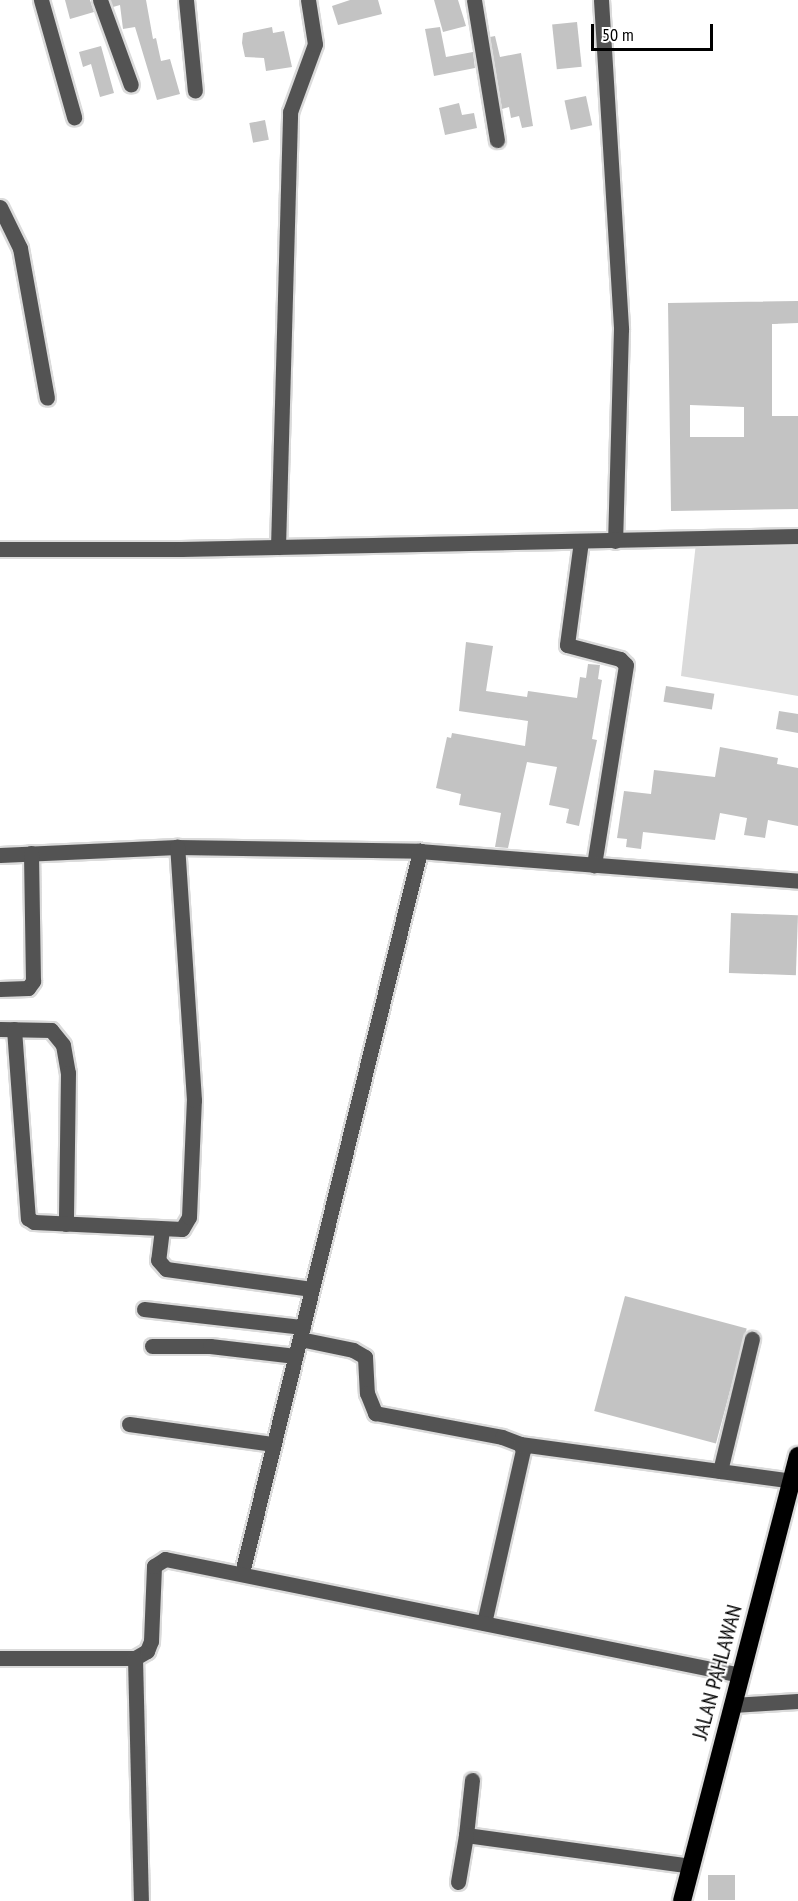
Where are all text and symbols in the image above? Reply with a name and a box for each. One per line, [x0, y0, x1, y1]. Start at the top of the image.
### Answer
scale bar [594, 12, 716, 50]
text: 50 m [602, 23, 634, 46]
street label: JALAN PAHLAWAN [686, 1602, 748, 1742]

